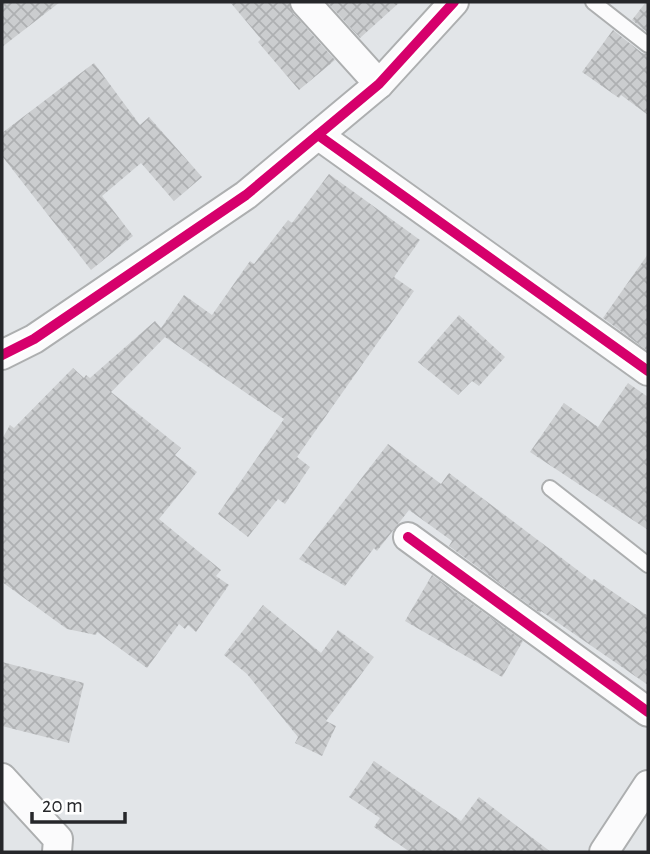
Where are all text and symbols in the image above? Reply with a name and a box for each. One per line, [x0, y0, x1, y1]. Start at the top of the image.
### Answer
scale bar [32, 780, 124, 824]
text: 20 m [42, 795, 83, 816]

